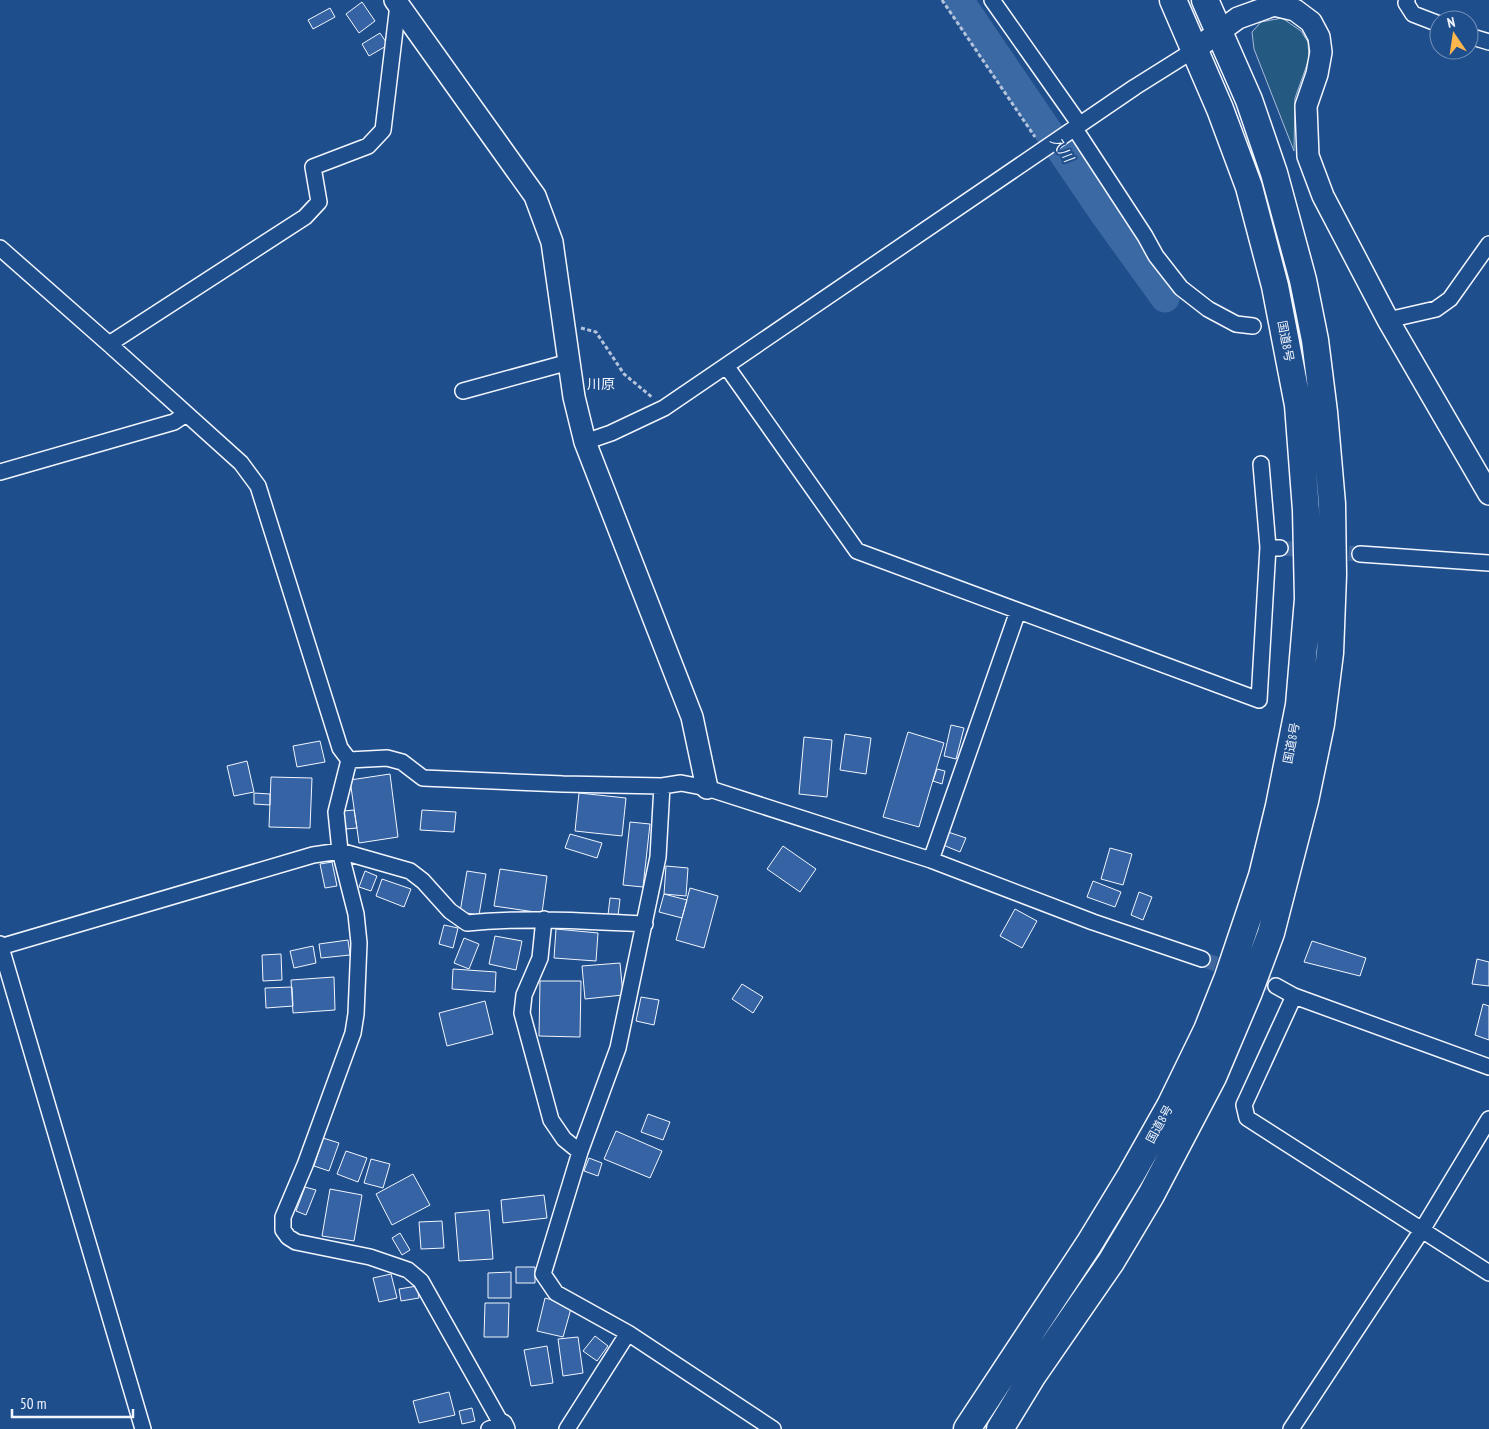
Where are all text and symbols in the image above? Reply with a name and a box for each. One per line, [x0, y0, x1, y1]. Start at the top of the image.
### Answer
north arrow [1429, 10, 1479, 60]
text: N [1445, 13, 1457, 32]
water label: 入川 [1047, 132, 1079, 167]
street label: 国道8号 [1275, 319, 1297, 363]
district label: 川原 [587, 375, 615, 393]
street label: 国道8号 [1280, 721, 1302, 765]
street label: 国道8号 [1142, 1102, 1176, 1146]
scale bar [12, 1386, 134, 1418]
text: 50 m [20, 1394, 46, 1413]

